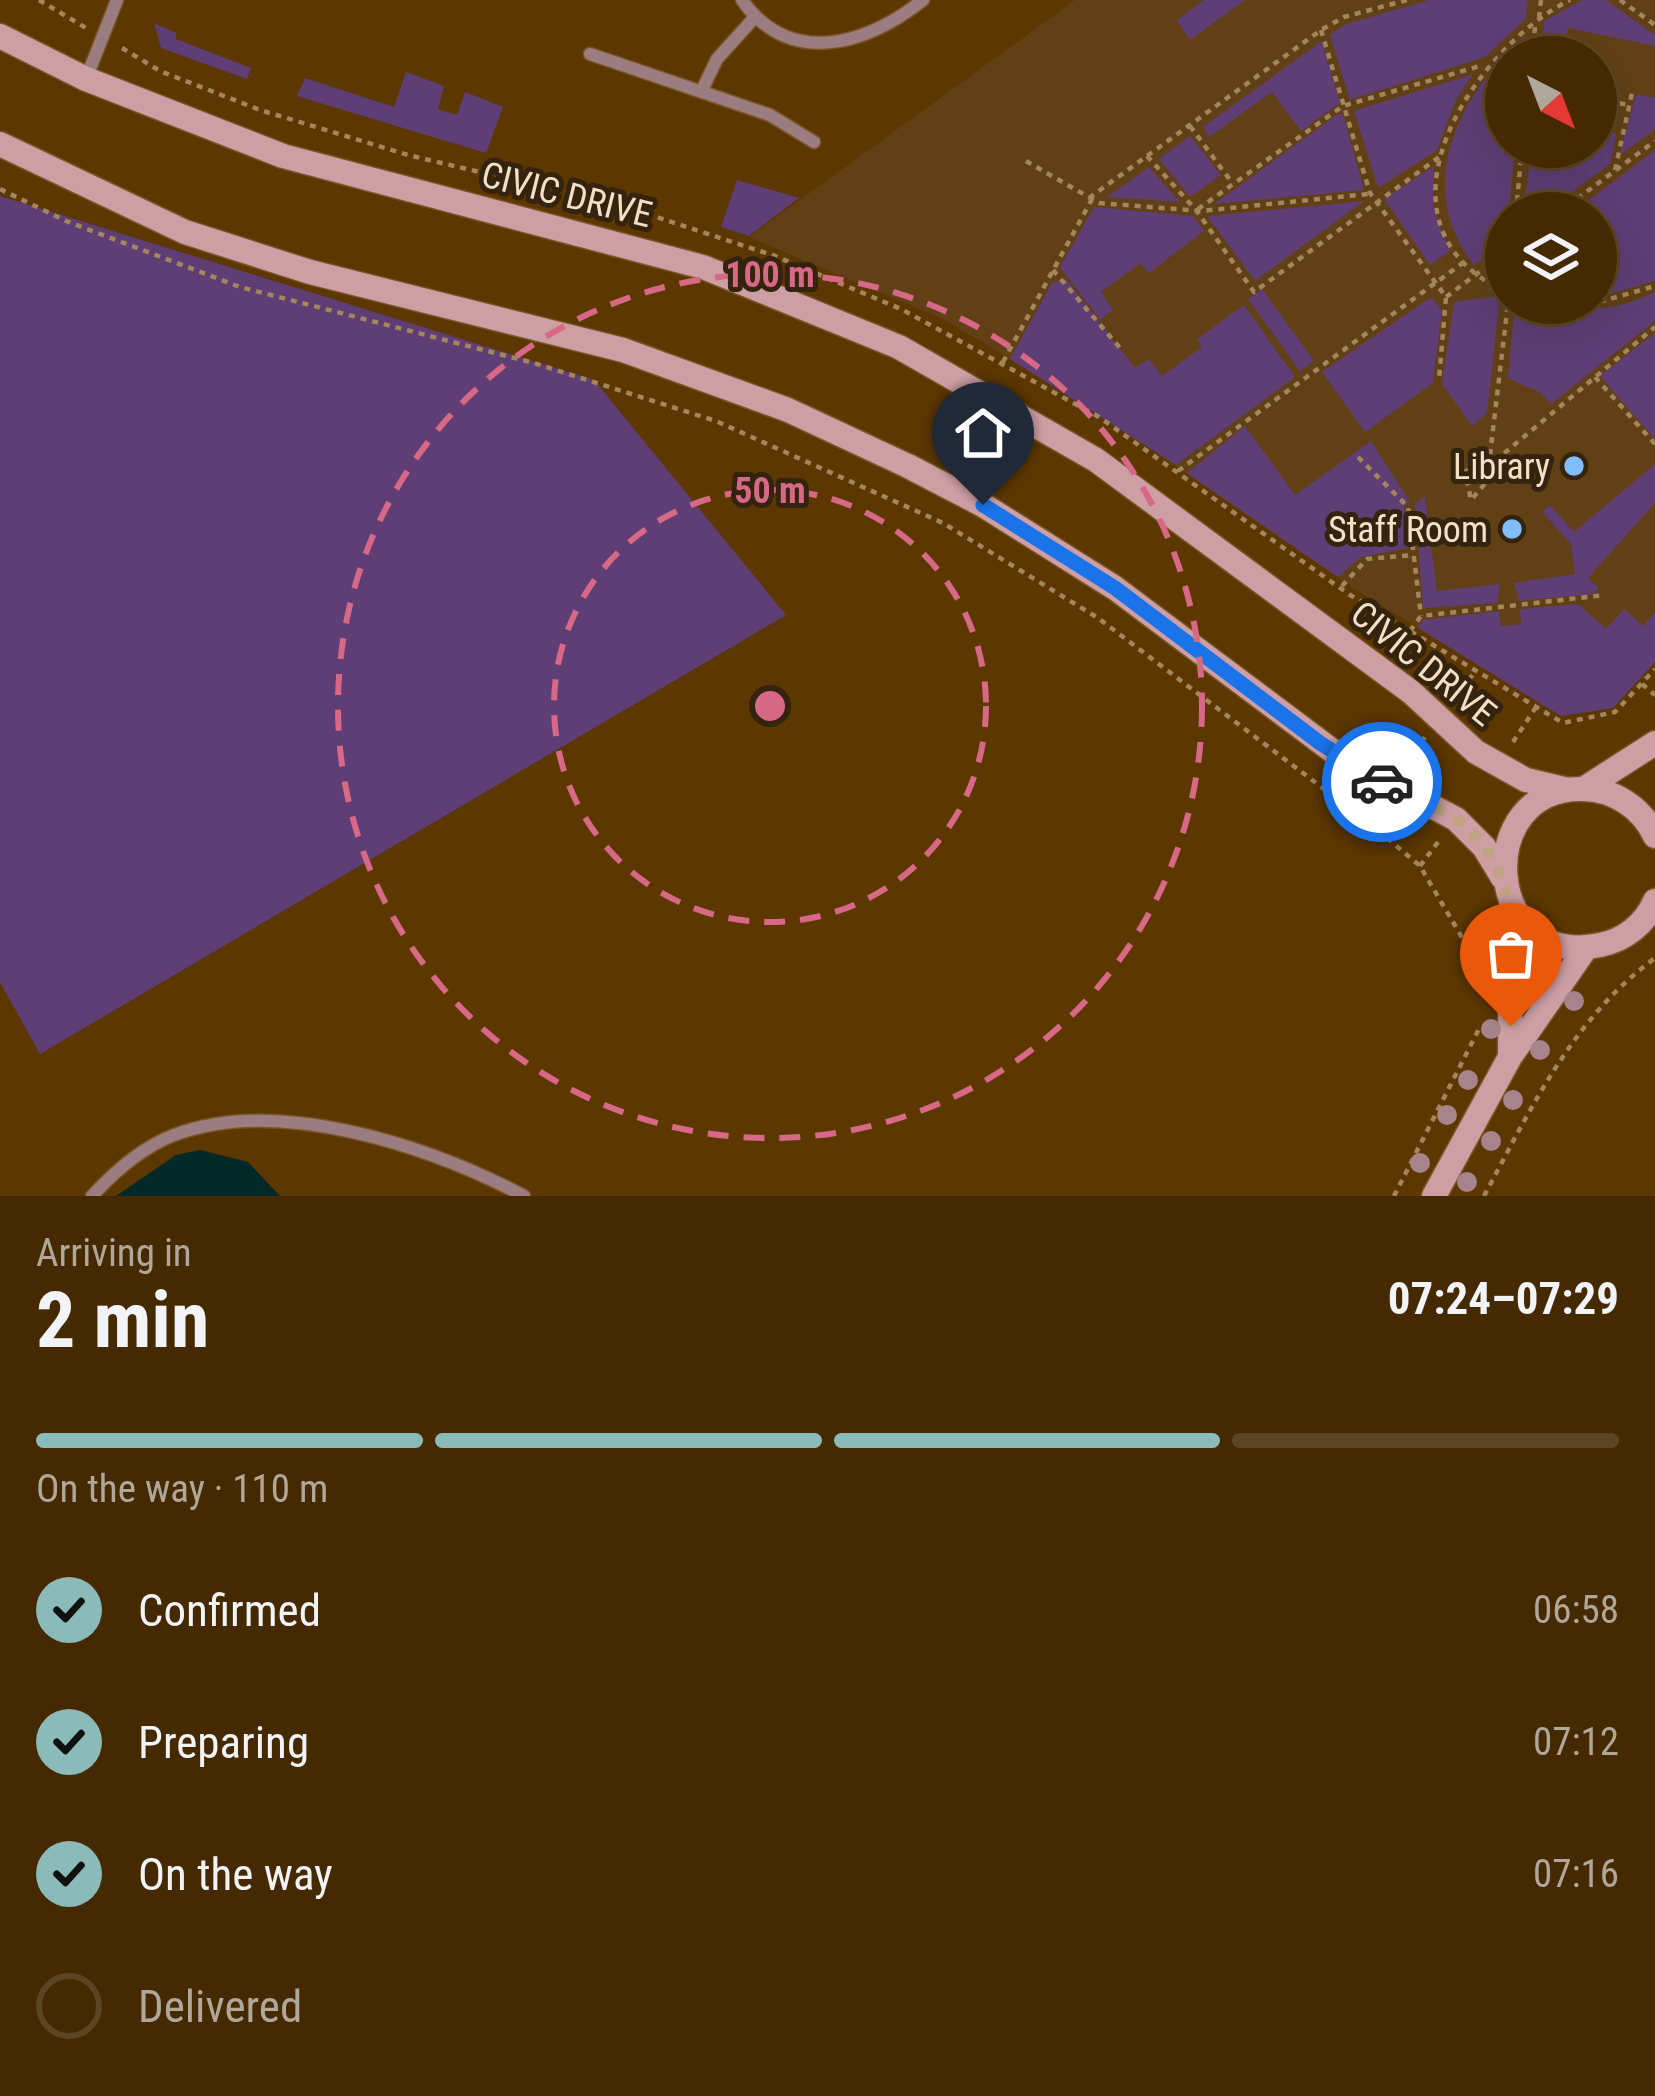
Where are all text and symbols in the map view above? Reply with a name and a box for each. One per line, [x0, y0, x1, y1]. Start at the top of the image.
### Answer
north arrow [1485, 36, 1617, 168]
map controls [1485, 36, 1617, 324]
street label: CIVIC DRIVE [477, 154, 656, 236]
button: layers [1485, 192, 1617, 324]
text: 100 m [725, 254, 815, 296]
pin [932, 382, 1034, 505]
icon: home [950, 400, 1016, 466]
place label: Library [1453, 446, 1550, 488]
marker: Library [1561, 453, 1587, 479]
text: 50 m [734, 470, 806, 512]
place label: Staff Room [1328, 509, 1488, 551]
marker: Staff Room [1499, 516, 1525, 542]
street label: CIVIC DRIVE [1343, 593, 1504, 735]
centre of rings [749, 685, 791, 727]
courier [1322, 722, 1442, 842]
icon: car [1349, 749, 1415, 815]
pin [1460, 903, 1562, 1026]
icon: bag [1478, 921, 1544, 987]
text: Arriving in [36, 1230, 192, 1276]
text: 07:24–07:29 [1388, 1272, 1619, 1325]
text: 2 min [36, 1275, 209, 1366]
text: On the way · 110 m [36, 1466, 328, 1512]
icon: check [36, 1577, 102, 1643]
text: Confirmed [138, 1584, 321, 1637]
text: 06:58 [1533, 1587, 1619, 1633]
icon: check [36, 1709, 102, 1775]
text: Preparing [138, 1716, 309, 1769]
text: 07:12 [1533, 1719, 1619, 1765]
icon: check [36, 1841, 102, 1907]
text: On the way [138, 1848, 333, 1901]
text: 07:16 [1533, 1851, 1619, 1897]
text: Delivered [138, 1980, 302, 2033]

